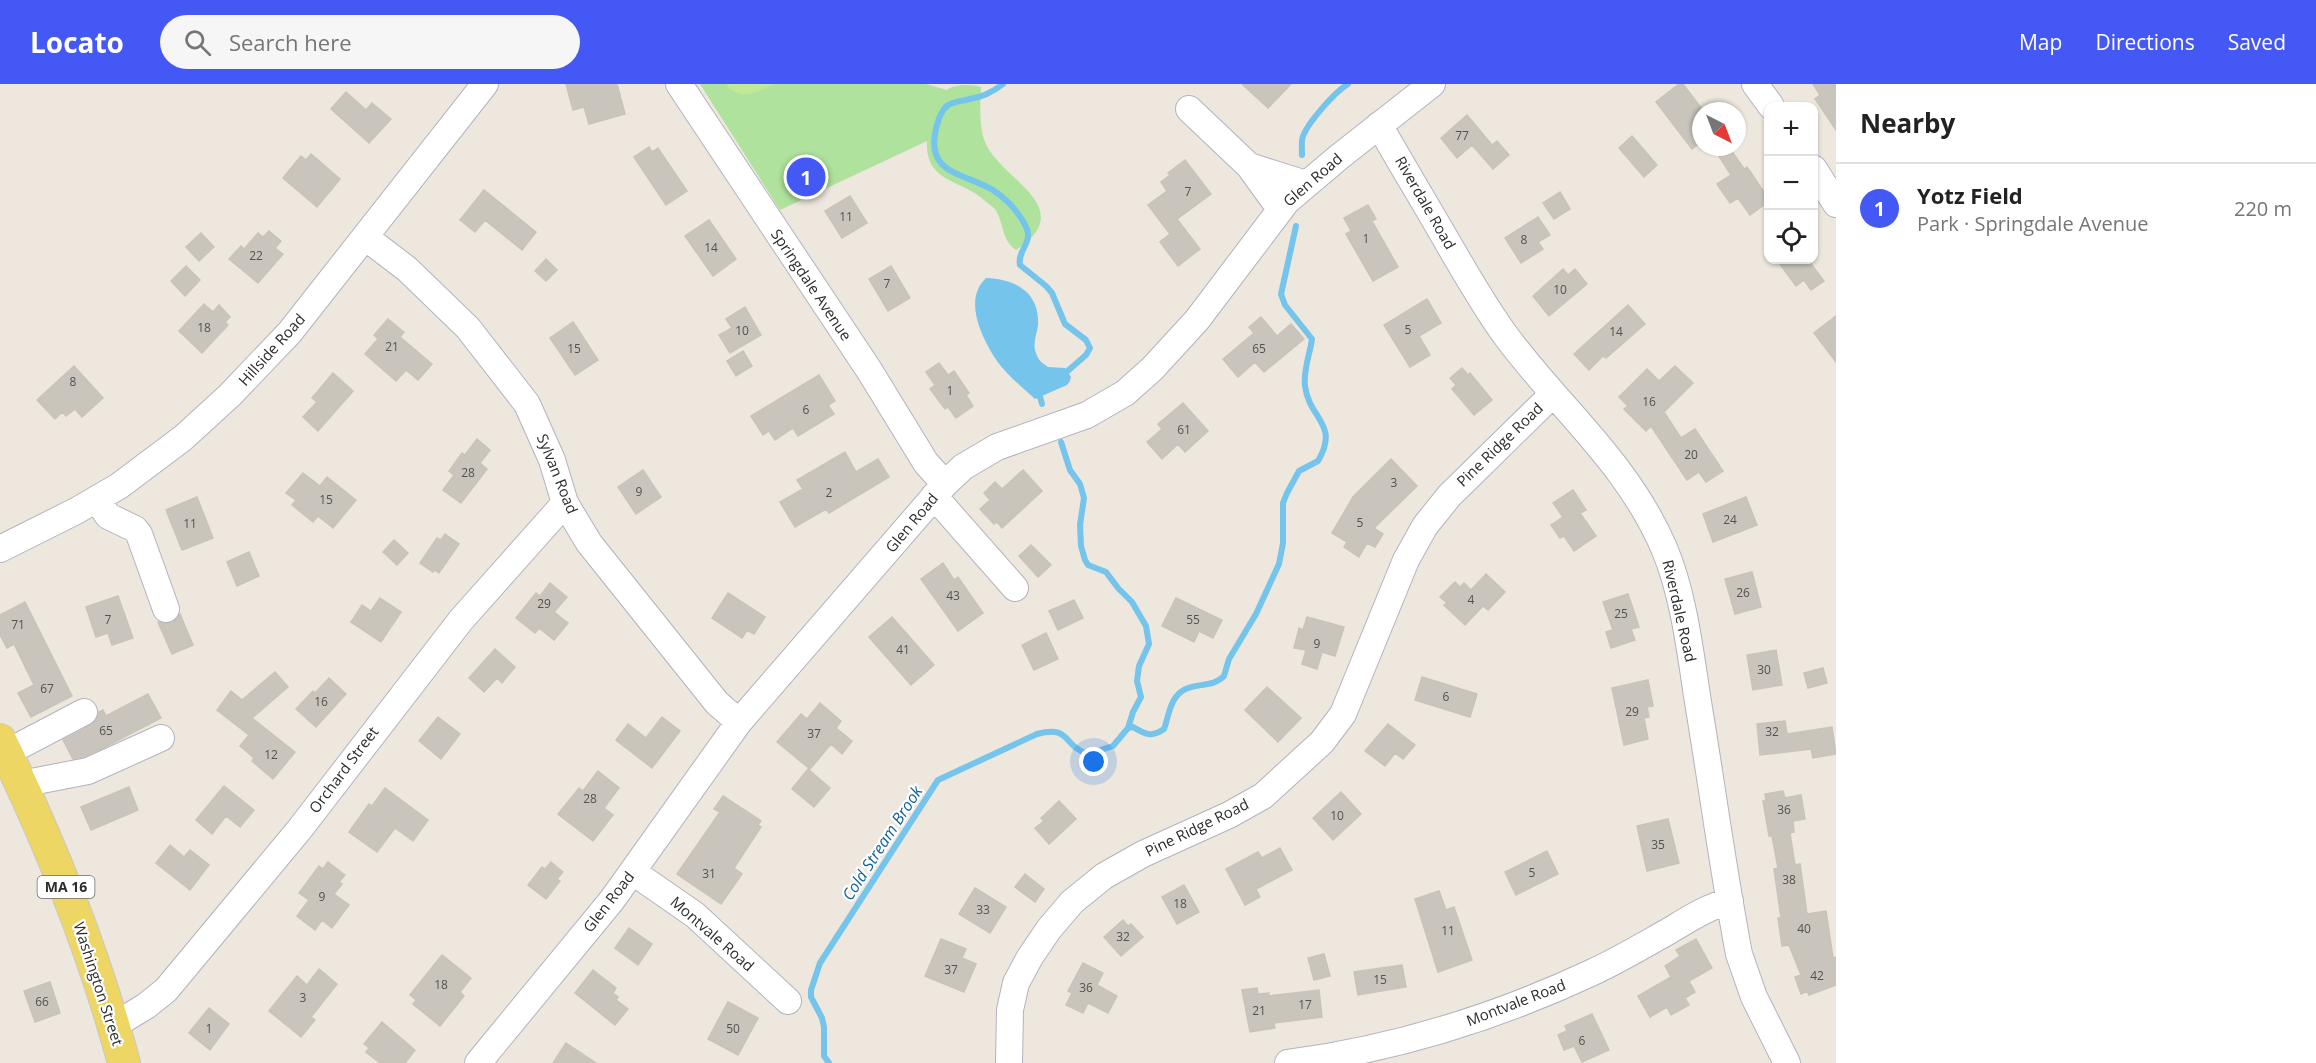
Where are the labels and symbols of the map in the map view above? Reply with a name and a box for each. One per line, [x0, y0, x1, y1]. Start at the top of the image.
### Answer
north arrow [1692, 102, 1746, 156]
house number: 77 [1455, 127, 1469, 144]
street label: Glen Road [1279, 148, 1346, 210]
street label: Riverdale Road [1391, 152, 1461, 253]
pin: 1 [786, 154, 826, 200]
house number: 7 [1185, 183, 1192, 200]
house number: 11 [839, 208, 853, 225]
street label: Springdale Avenue [767, 225, 857, 344]
house number: 1 [1363, 230, 1369, 247]
house number: 8 [1521, 231, 1528, 248]
house number: 14 [704, 239, 718, 256]
house number: 22 [249, 247, 263, 264]
house number: 7 [884, 275, 891, 292]
house number: 10 [1553, 281, 1567, 298]
street label: Hillside Road [233, 309, 309, 390]
house number: 18 [197, 319, 211, 336]
house number: 5 [1405, 321, 1412, 338]
house number: 10 [735, 322, 749, 339]
house number: 14 [1609, 323, 1623, 340]
house number: 21 [385, 338, 399, 355]
house number: 15 [567, 340, 581, 357]
house number: 65 [1252, 340, 1266, 357]
house number: 8 [70, 373, 77, 390]
house number: 1 [947, 382, 953, 399]
house number: 16 [1642, 393, 1656, 410]
street label: Pine Ridge Road [1452, 398, 1547, 491]
house number: 6 [803, 401, 810, 418]
house number: 61 [1177, 421, 1191, 438]
street label: Sylvan Road [533, 431, 583, 516]
house number: 20 [1684, 446, 1698, 463]
house number: 28 [461, 464, 475, 481]
house number: 3 [1391, 474, 1398, 491]
house number: 9 [636, 483, 643, 500]
house number: 2 [826, 484, 833, 501]
street label: Glen Road [880, 488, 942, 556]
house number: 15 [319, 491, 333, 508]
house number: 24 [1723, 511, 1737, 528]
house number: 5 [1357, 514, 1364, 531]
house number: 11 [183, 515, 197, 532]
street label: Riverdale Road [1658, 558, 1701, 664]
house number: 26 [1736, 584, 1750, 601]
house number: 43 [946, 587, 960, 604]
house number: 4 [1468, 591, 1475, 608]
house number: 29 [537, 595, 551, 612]
house number: 25 [1614, 605, 1628, 622]
house number: 7 [105, 611, 112, 628]
house number: 55 [1186, 611, 1200, 628]
house number: 71 [11, 616, 25, 633]
house number: 9 [1314, 635, 1321, 652]
house number: 41 [896, 641, 910, 658]
house number: 30 [1757, 661, 1771, 678]
house number: 67 [40, 680, 54, 697]
house number: 6 [1443, 688, 1450, 705]
house number: 16 [314, 693, 328, 710]
house number: 29 [1625, 703, 1639, 720]
house number: 65 [99, 722, 113, 739]
street label: Orchard Street [304, 722, 382, 817]
house number: 32 [1765, 723, 1779, 740]
house number: 37 [807, 725, 821, 742]
house number: 12 [264, 746, 278, 763]
your location [1079, 747, 1108, 776]
water label: Cold Stream Brook [837, 781, 928, 905]
house number: 28 [583, 790, 597, 807]
street label: Pine Ridge Road [1141, 793, 1252, 861]
house number: 36 [1777, 801, 1791, 818]
house number: 10 [1330, 807, 1344, 824]
house number: 35 [1651, 836, 1665, 853]
house number: 5 [1529, 864, 1536, 881]
house number: 31 [702, 865, 716, 882]
street label: Glen Road [578, 867, 638, 936]
house number: 38 [1782, 871, 1796, 888]
road number: MA 16 [38, 876, 94, 898]
house number: 9 [319, 888, 326, 905]
street label: Montvale Road [667, 891, 759, 975]
house number: 18 [1173, 895, 1187, 912]
house number: 33 [976, 901, 990, 918]
street label: Washington Street [70, 919, 128, 1048]
house number: 40 [1797, 920, 1811, 937]
house number: 11 [1441, 922, 1455, 939]
house number: 32 [1116, 928, 1130, 945]
house number: 37 [944, 961, 958, 978]
house number: 42 [1810, 967, 1824, 984]
house number: 15 [1373, 971, 1387, 988]
street label: Montvale Road [1463, 974, 1568, 1030]
house number: 18 [434, 976, 448, 993]
house number: 36 [1079, 979, 1093, 996]
house number: 3 [300, 989, 307, 1006]
house number: 66 [35, 993, 49, 1010]
house number: 17 [1298, 996, 1312, 1013]
house number: 21 [1252, 1002, 1266, 1019]
house number: 1 [206, 1020, 212, 1037]
house number: 50 [726, 1020, 740, 1037]
house number: 6 [1579, 1032, 1586, 1049]

